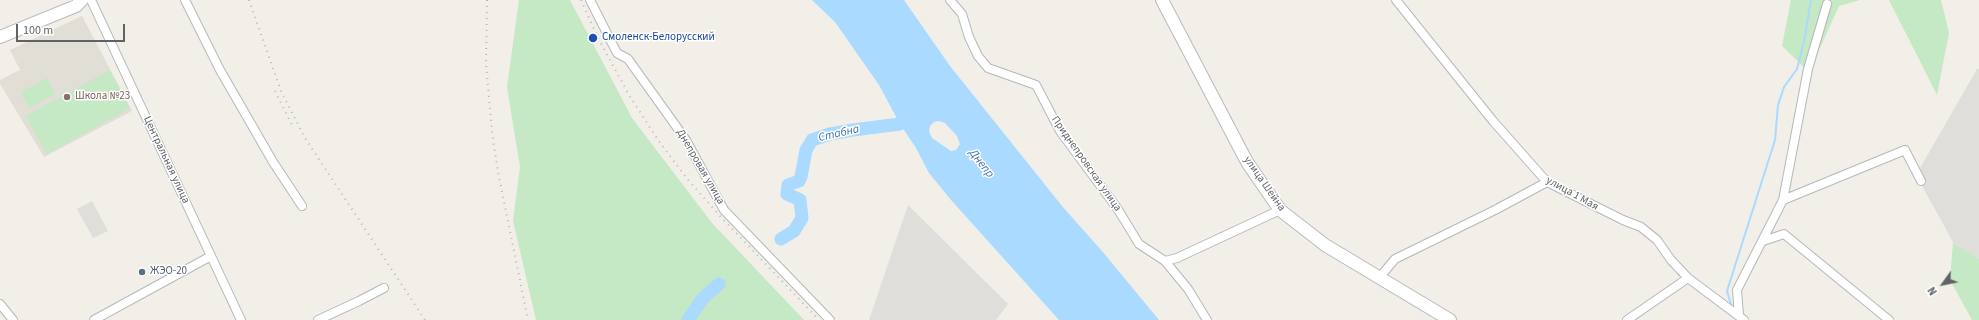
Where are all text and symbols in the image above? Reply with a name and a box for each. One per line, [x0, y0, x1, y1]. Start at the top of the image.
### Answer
scale bar [18, 16, 127, 42]
text: 100 m [23, 22, 53, 39]
place label: Смоленск-Белорусский [602, 31, 715, 45]
marker: Смоленск-Белорусский [587, 32, 599, 44]
place label: Школа №23 [75, 90, 130, 104]
marker: Школа №23 [62, 92, 72, 102]
street label: Центральная улица [140, 114, 192, 206]
street label: Приднепровская улица [1048, 114, 1124, 214]
water label: Стабна [817, 122, 861, 146]
street label: Днепровая улица [673, 127, 727, 207]
water label: Днепр [965, 147, 997, 181]
street label: улица Шейна [1240, 154, 1288, 214]
street label: улица 1 Мая [1543, 174, 1601, 214]
north arrow [1923, 264, 1963, 304]
place label: ЖЭО-20 [150, 265, 187, 279]
marker: ЖЭО-20 [137, 267, 147, 277]
text: N [1924, 284, 1941, 298]

